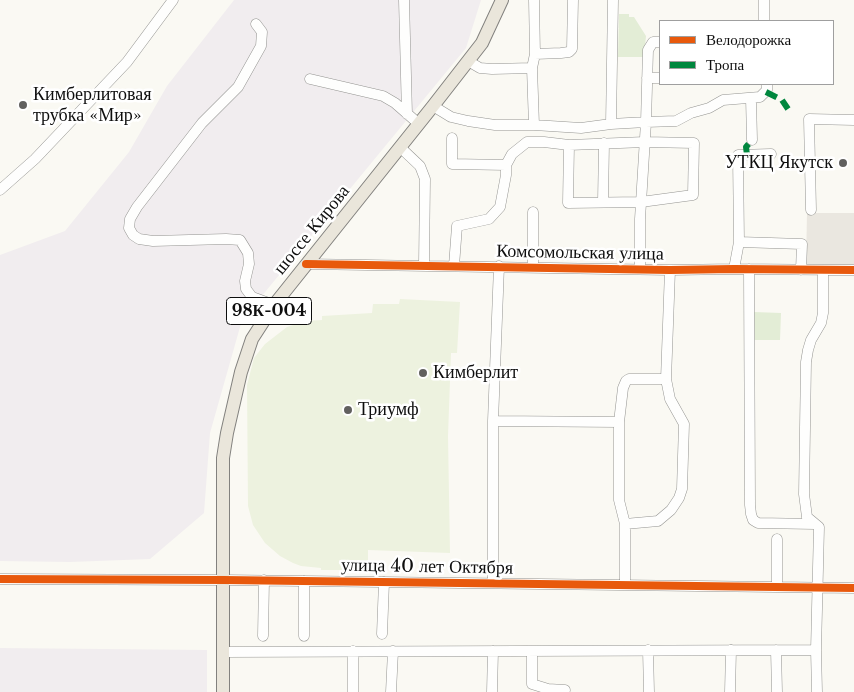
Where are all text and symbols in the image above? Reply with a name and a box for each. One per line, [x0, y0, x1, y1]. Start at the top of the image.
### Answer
legend [659, 20, 834, 85]
text: Велодорожка [706, 30, 791, 49]
text: Тропа [706, 55, 744, 74]
place label: Кимберлитовая трубка «Мир» [33, 84, 151, 126]
marker: Кимберлитовая трубка «Мир» [17, 99, 29, 111]
place label: УТКЦ Якутск [725, 152, 833, 174]
marker: УТКЦ Якутск [837, 157, 849, 169]
street label: шоссе Кирова [269, 181, 355, 279]
street label: Комсомольская улица [496, 241, 664, 265]
road number: 98К-004 [226, 298, 312, 324]
place label: Кимберлит [433, 362, 518, 384]
marker: Кимберлит [417, 367, 429, 379]
place label: Триумф [358, 399, 419, 421]
marker: Триумф [342, 404, 354, 416]
street label: улица 40 лет Октября [341, 555, 513, 579]

